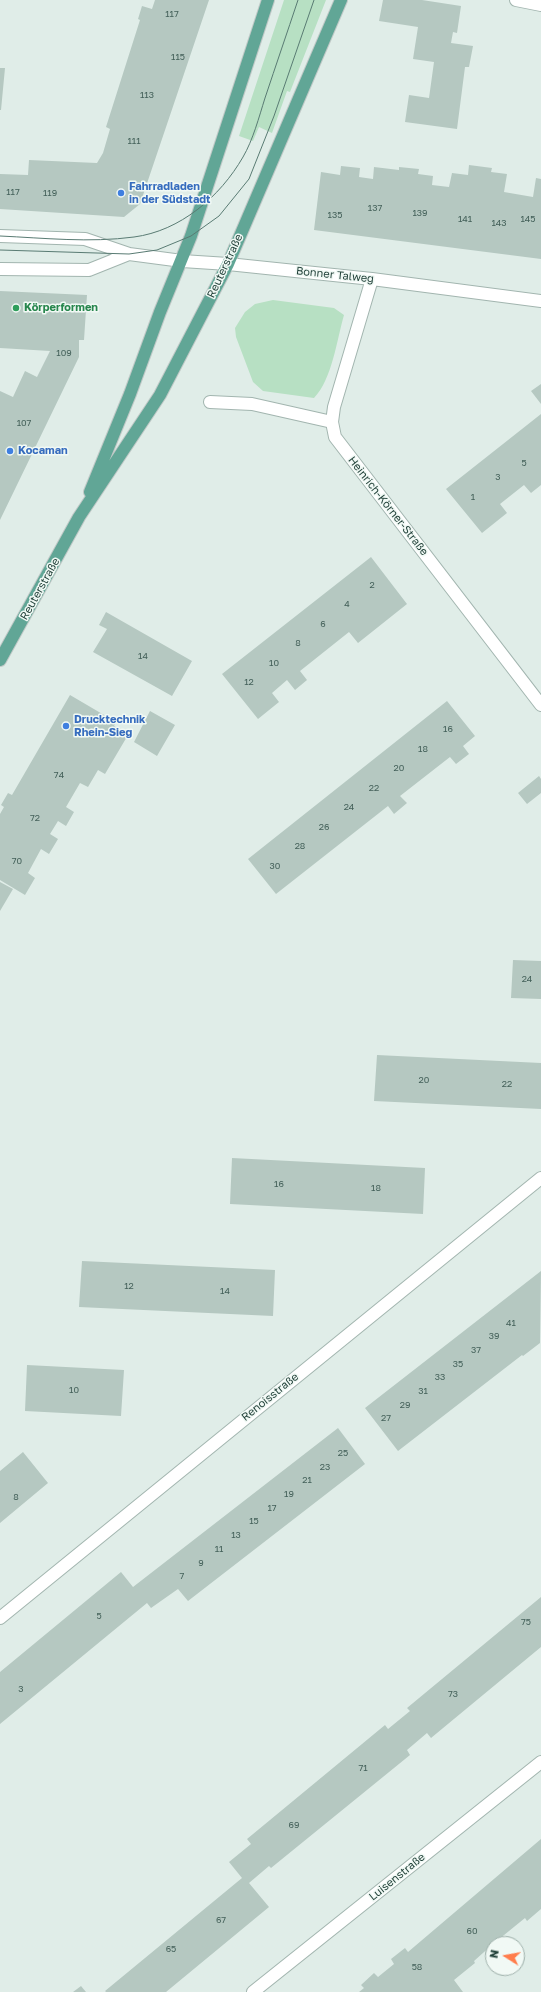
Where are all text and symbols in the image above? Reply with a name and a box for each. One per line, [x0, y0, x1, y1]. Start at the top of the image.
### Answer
house number: 117 [165, 9, 179, 19]
house number: 115 [171, 52, 185, 62]
house number: 113 [140, 90, 154, 100]
house number: 111 [127, 136, 141, 146]
place label: Fahrradladen in der Südstadt [129, 180, 210, 206]
house number: 117 [6, 187, 20, 197]
house number: 119 [43, 188, 57, 198]
marker: Fahrradladen in der Südstadt [116, 188, 126, 198]
house number: 137 [368, 203, 382, 213]
house number: 139 [412, 208, 428, 218]
house number: 135 [328, 210, 342, 220]
house number: 141 [458, 214, 472, 224]
house number: 145 [520, 214, 536, 224]
house number: 143 [491, 218, 507, 228]
street label: Reuterstraße [204, 232, 246, 300]
street label: Bonner Talweg [295, 264, 375, 286]
place label: Körperformen [24, 301, 98, 315]
marker: Körperformen [11, 303, 21, 313]
house number: 109 [56, 348, 72, 358]
house number: 107 [17, 418, 31, 428]
place label: Kocaman [18, 444, 68, 458]
marker: Kocaman [5, 446, 15, 456]
street label: Heinrich-Körner-Straße [345, 454, 431, 558]
house number: 5 [521, 458, 527, 468]
house number: 3 [495, 472, 501, 482]
house number: 1 [471, 492, 475, 502]
street label: Reuterstraße [18, 556, 62, 622]
house number: 2 [369, 580, 375, 590]
house number: 4 [344, 599, 350, 609]
house number: 6 [320, 619, 326, 629]
house number: 8 [295, 638, 301, 648]
house number: 14 [138, 651, 148, 661]
house number: 10 [269, 658, 279, 668]
house number: 12 [244, 677, 254, 687]
place label: Drucktechnik Rhein-Sieg [74, 713, 145, 739]
marker: Drucktechnik Rhein-Sieg [61, 721, 71, 731]
house number: 16 [443, 724, 453, 734]
house number: 18 [418, 744, 428, 754]
house number: 20 [394, 763, 404, 773]
house number: 74 [54, 770, 64, 780]
house number: 22 [369, 783, 379, 793]
house number: 24 [344, 802, 354, 812]
house number: 72 [30, 813, 40, 823]
house number: 26 [319, 822, 329, 832]
house number: 28 [295, 841, 305, 851]
house number: 70 [12, 856, 22, 866]
house number: 30 [270, 861, 280, 871]
house number: 24 [522, 974, 532, 984]
house number: 20 [419, 1075, 429, 1085]
house number: 22 [502, 1079, 512, 1089]
house number: 16 [274, 1179, 284, 1189]
house number: 18 [371, 1183, 381, 1193]
house number: 12 [124, 1281, 134, 1291]
house number: 14 [220, 1286, 230, 1296]
house number: 41 [506, 1318, 516, 1328]
house number: 39 [489, 1331, 499, 1341]
house number: 37 [471, 1345, 481, 1355]
house number: 35 [453, 1359, 463, 1369]
street label: Renoisstraße [239, 1370, 301, 1424]
house number: 33 [435, 1372, 445, 1382]
house number: 10 [69, 1385, 79, 1395]
house number: 31 [418, 1386, 428, 1396]
house number: 29 [400, 1400, 410, 1410]
house number: 27 [381, 1413, 391, 1423]
house number: 25 [338, 1448, 348, 1458]
house number: 23 [320, 1462, 330, 1472]
house number: 21 [302, 1475, 312, 1485]
house number: 19 [284, 1489, 294, 1499]
house number: 8 [13, 1492, 19, 1502]
house number: 17 [267, 1503, 277, 1513]
house number: 15 [249, 1516, 259, 1526]
house number: 13 [231, 1530, 241, 1540]
house number: 11 [215, 1544, 223, 1554]
house number: 9 [198, 1558, 204, 1568]
house number: 7 [180, 1571, 184, 1581]
house number: 5 [96, 1611, 102, 1621]
house number: 75 [521, 1617, 531, 1627]
house number: 3 [18, 1684, 24, 1694]
house number: 73 [448, 1689, 458, 1699]
house number: 71 [358, 1763, 368, 1773]
house number: 69 [289, 1820, 299, 1830]
street label: Luisenstraße [366, 1850, 428, 1904]
house number: 67 [216, 1915, 226, 1925]
house number: 60 [466, 1926, 478, 1936]
north arrow [485, 1936, 525, 1976]
house number: 65 [166, 1944, 176, 1954]
text: N [487, 1948, 501, 1959]
house number: 58 [412, 1962, 422, 1972]

